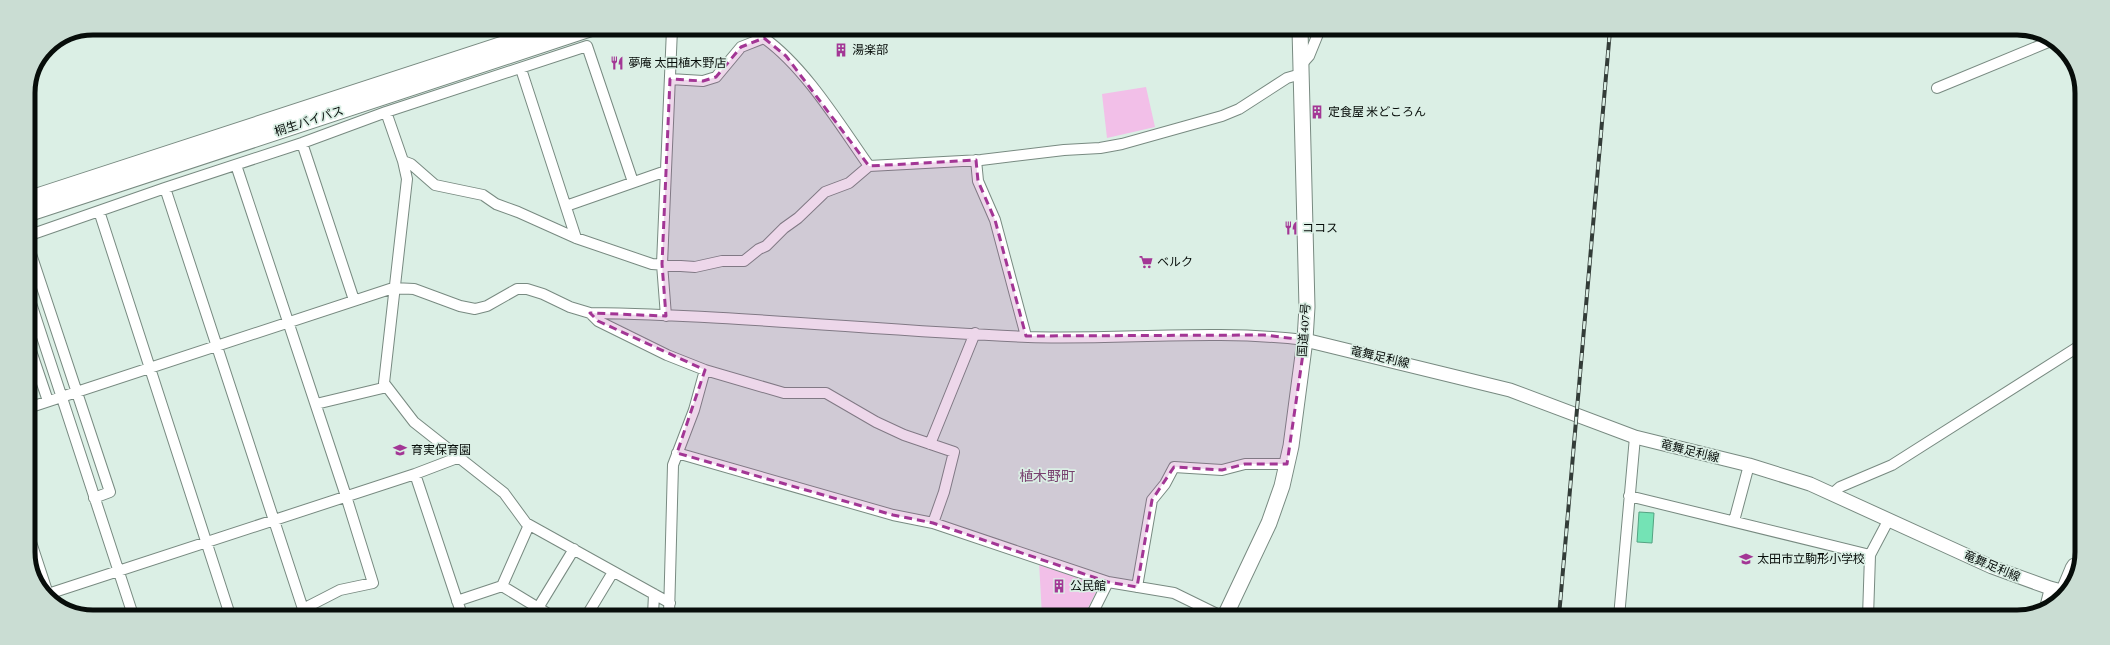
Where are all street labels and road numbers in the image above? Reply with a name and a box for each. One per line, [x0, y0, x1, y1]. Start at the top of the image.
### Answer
street label: 桐生バイパス [273, 103, 345, 139]
street label: 国道407号 [1295, 302, 1313, 358]
street label: 竜舞足利線 [1349, 343, 1411, 371]
street label: 竜舞足利線 [1659, 437, 1721, 465]
street label: 竜舞足利線 [1962, 548, 2022, 584]

